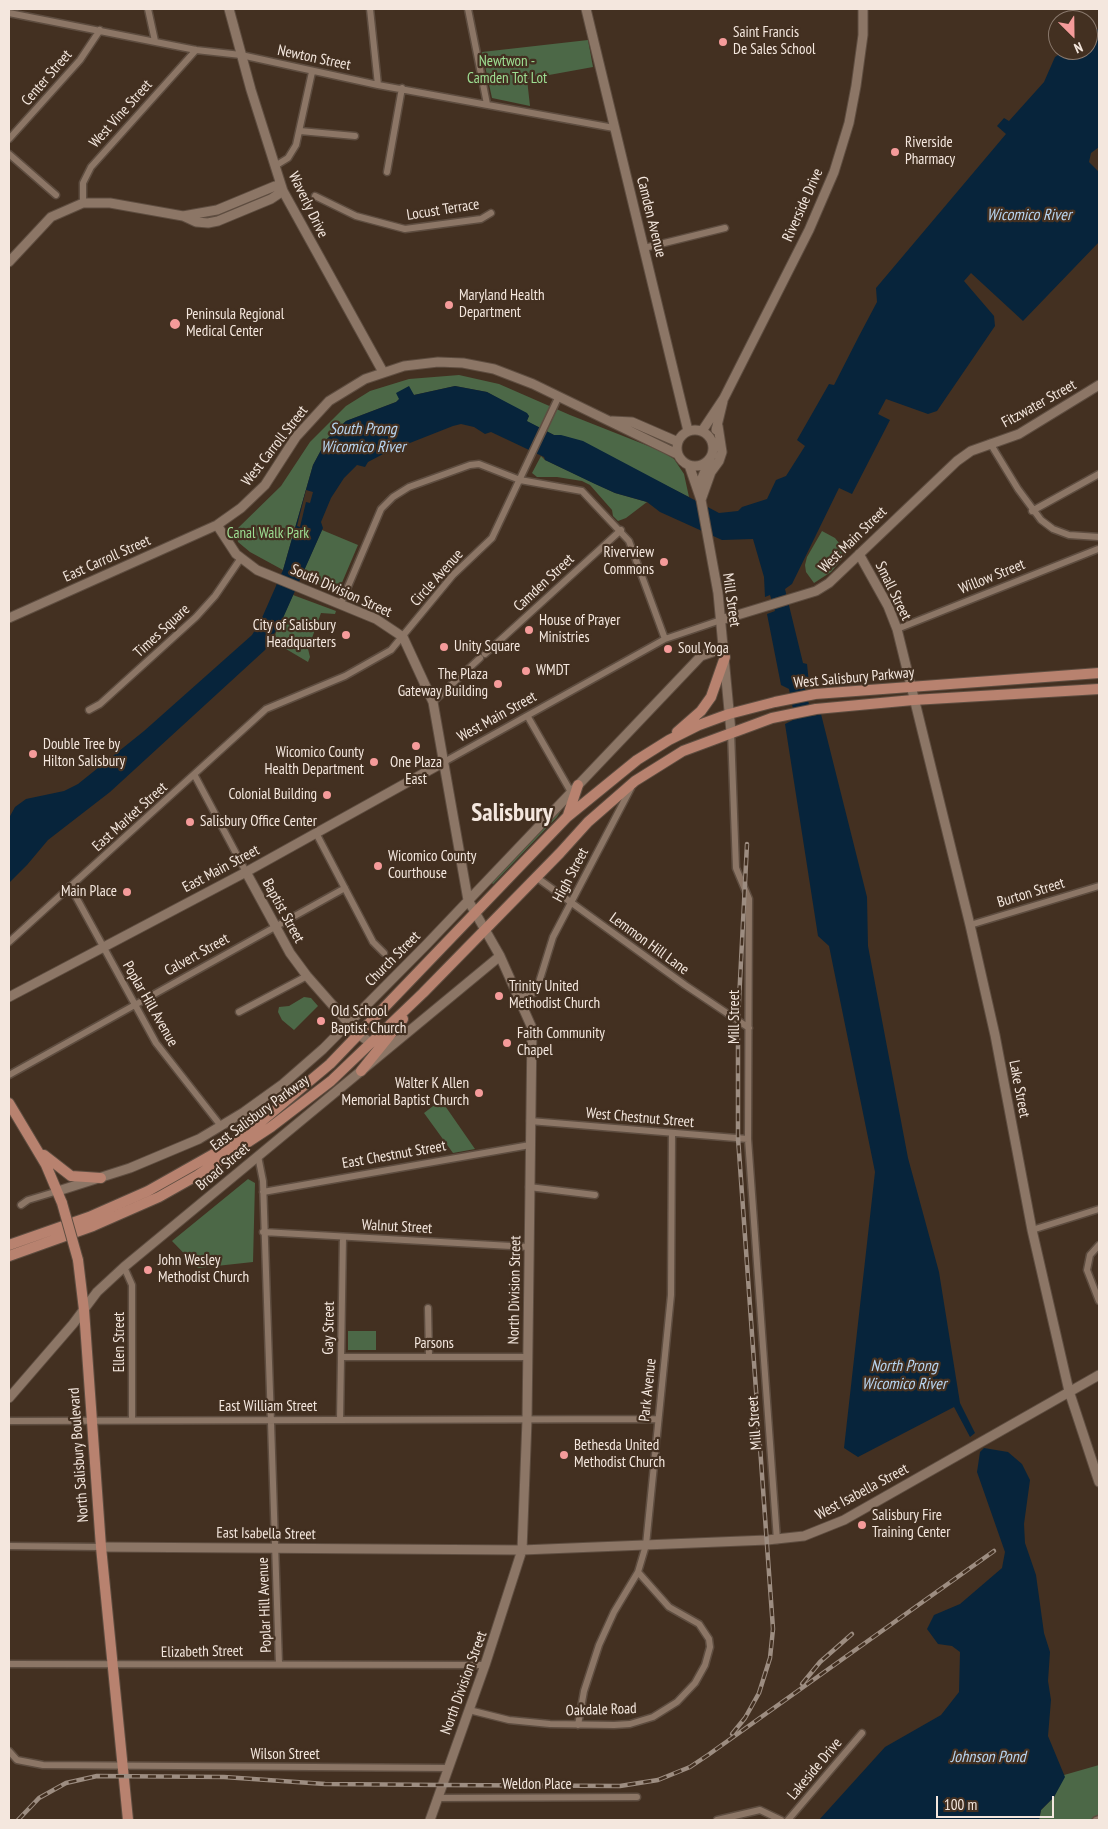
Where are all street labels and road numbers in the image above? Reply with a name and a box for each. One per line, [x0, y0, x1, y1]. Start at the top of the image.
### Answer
street label: Newton Street [276, 41, 352, 75]
street label: Center Street [18, 47, 76, 109]
street label: West Vine Street [86, 76, 156, 152]
street label: Riverside Drive [779, 166, 827, 244]
street label: Waverly Drive [284, 169, 332, 241]
street label: Camden Avenue [632, 175, 670, 259]
street label: Locust Terrace [405, 195, 481, 225]
street label: Fitzwater Street [999, 376, 1079, 432]
street label: West Carroll Street [238, 402, 312, 490]
street label: West Main Street [815, 503, 891, 577]
street label: East Carroll Street [61, 532, 153, 586]
street label: Circle Avenue [407, 546, 467, 610]
street label: Camden Street [510, 551, 578, 615]
street label: Willow Street [956, 556, 1028, 598]
street label: Small Street [871, 559, 915, 623]
street label: South Division Street [287, 561, 395, 621]
street label: Mill Street [718, 572, 744, 628]
street label: Times Square [130, 601, 194, 661]
street label: West Salisbury Parkway [793, 664, 915, 692]
street label: West Main Street [454, 688, 540, 746]
street label: East Market Street [89, 779, 171, 855]
street label: East Main Street [179, 841, 263, 897]
street label: High Street [549, 845, 593, 905]
street label: Burton Street [995, 874, 1067, 912]
street label: Baptist Street [258, 876, 308, 946]
street label: Lemmon Hill Lane [606, 909, 692, 979]
street label: Church Street [362, 928, 424, 990]
street label: Calvert Street [162, 930, 232, 980]
street label: Poplar Hill Avenue [118, 958, 182, 1050]
street label: Mill Street [726, 990, 744, 1044]
street label: Lake Street [1005, 1059, 1033, 1119]
street label: East Salisbury Parkway [207, 1071, 313, 1155]
street label: West Chestnut Street [585, 1104, 695, 1132]
street label: East Chestnut Street [341, 1137, 447, 1173]
street label: Broad Street [193, 1139, 253, 1195]
street label: Walnut Street [361, 1216, 433, 1238]
street label: North Division Street [505, 1235, 525, 1345]
street label: Gay Street [320, 1301, 338, 1355]
street label: Ellen Street [111, 1312, 129, 1372]
street label: Parsons [414, 1335, 454, 1353]
street label: Park Avenue [636, 1358, 660, 1422]
street label: North Salisbury Boulevard [65, 1387, 93, 1523]
street label: Mill Street [744, 1395, 766, 1451]
street label: East William Street [219, 1398, 317, 1416]
street label: West Isabella Street [812, 1460, 912, 1524]
street label: East Isabella Street [216, 1524, 316, 1544]
street label: Poplar Hill Avenue [254, 1557, 276, 1653]
street label: North Division Street [437, 1629, 491, 1737]
street label: Elizabeth Street [161, 1642, 243, 1662]
street label: Oakdale Road [565, 1700, 637, 1720]
street label: Lakeside Drive [784, 1734, 846, 1804]
street label: Wilson Street [250, 1746, 320, 1764]
street label: Weldon Place [502, 1776, 572, 1794]

